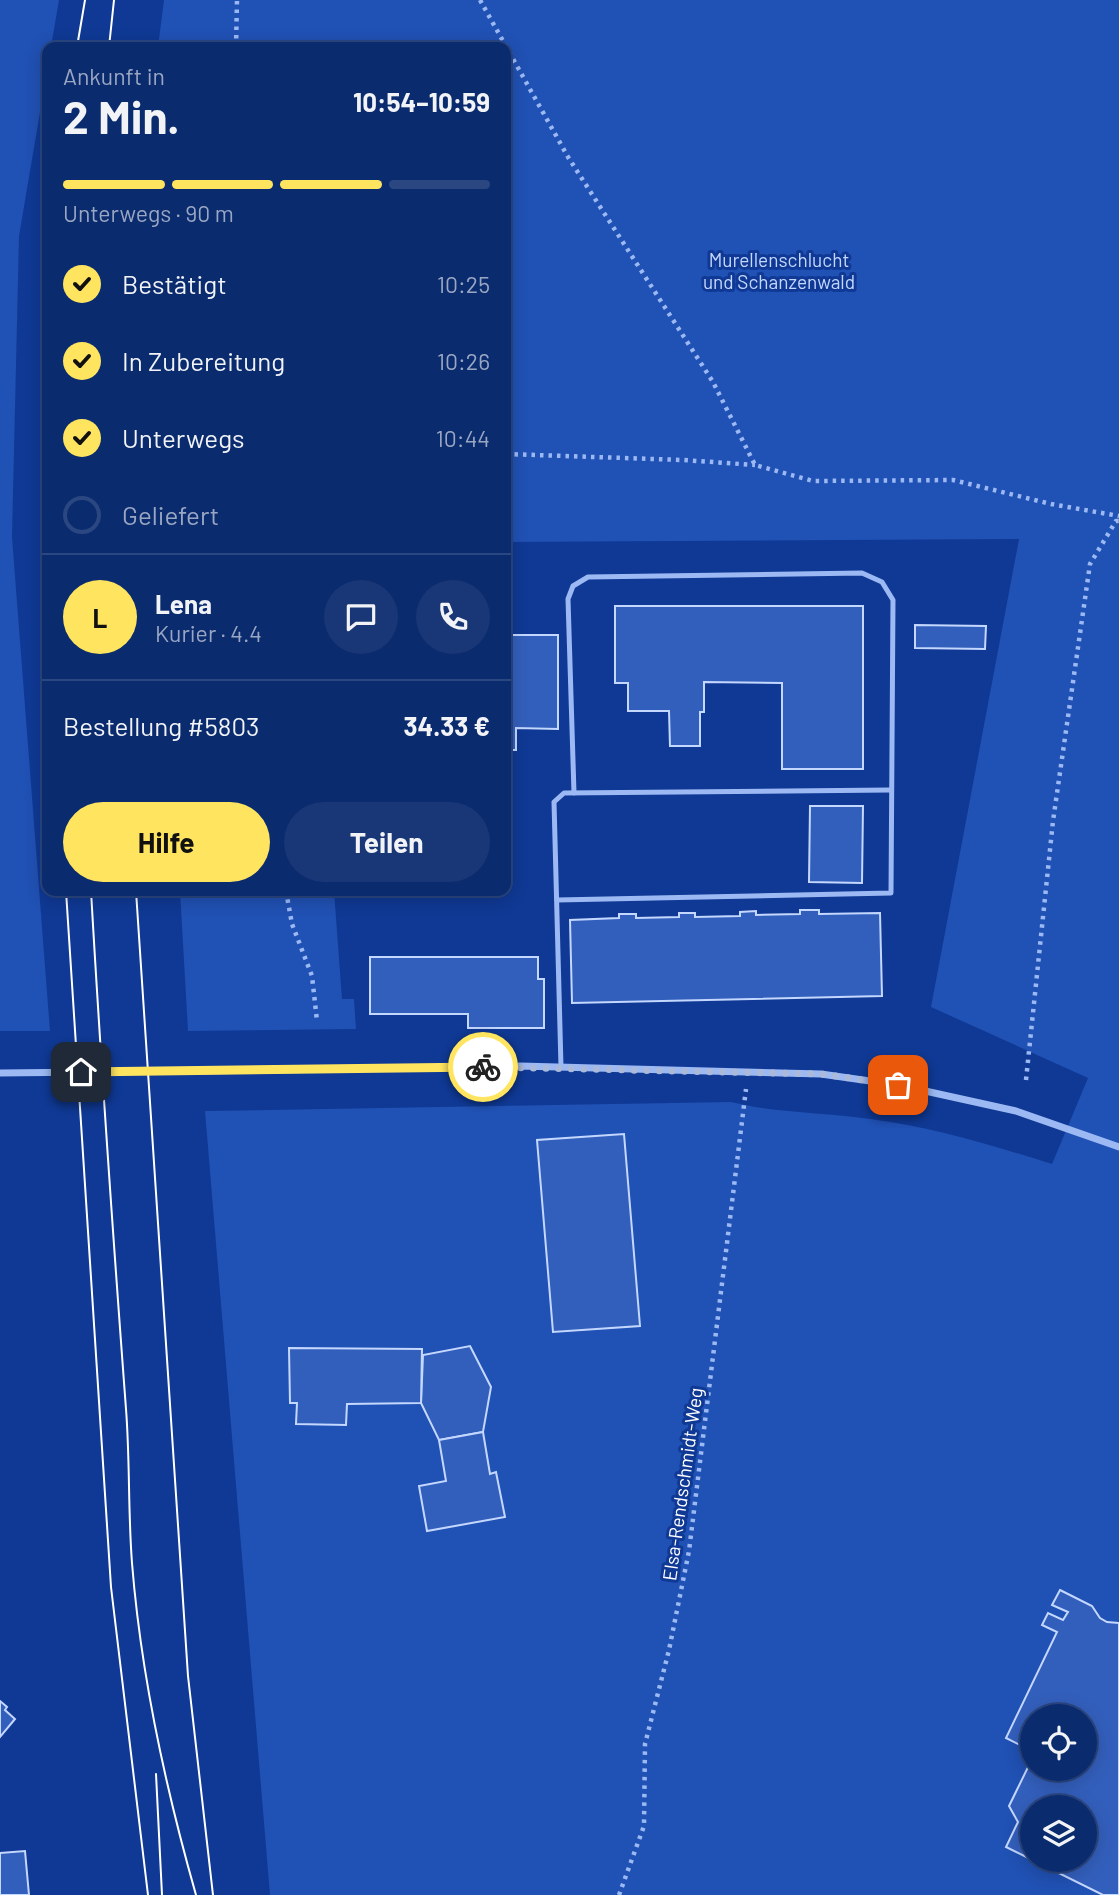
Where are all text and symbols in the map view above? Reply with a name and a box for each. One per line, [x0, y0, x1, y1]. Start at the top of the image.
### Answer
text: Ankunft in [63, 62, 165, 90]
text: 10:54–10:59 [353, 86, 490, 117]
text: 2 Min. [63, 88, 180, 143]
text: Unterwegs · 90 m [63, 199, 234, 227]
park label: Murellenschlucht und Schanzenwald [703, 248, 855, 293]
icon: check [63, 265, 101, 303]
text: Bestätigt [122, 268, 227, 299]
text: 10:25 [437, 270, 490, 298]
icon: check [63, 342, 101, 380]
text: In Zubereitung [122, 345, 285, 376]
text: 10:26 [437, 347, 490, 375]
icon: check [63, 419, 101, 457]
text: Unterwegs [122, 422, 244, 453]
text: 10:44 [436, 424, 490, 452]
text: Geliefert [122, 499, 219, 530]
button: chat [324, 580, 398, 654]
button: phone [416, 580, 490, 654]
text: Lena [155, 588, 212, 619]
text: L [93, 602, 107, 633]
text: Kurier · 4.4 [155, 619, 262, 647]
text: Bestellung #5803 [63, 710, 259, 741]
text: 34.33 € [403, 710, 490, 741]
button: Hilfe [63, 802, 270, 882]
button: Teilen [284, 802, 490, 882]
courier [448, 1032, 518, 1102]
pin [51, 1042, 111, 1102]
icon: bike [464, 1048, 502, 1086]
icon: home [62, 1053, 100, 1091]
pin [868, 1055, 928, 1115]
icon: bag [879, 1066, 917, 1104]
street label: Elsa-Rendschmidt-Weg [657, 1386, 707, 1582]
map controls [1020, 1704, 1097, 1872]
button: locate [1020, 1704, 1097, 1781]
button: layers [1020, 1795, 1097, 1872]

